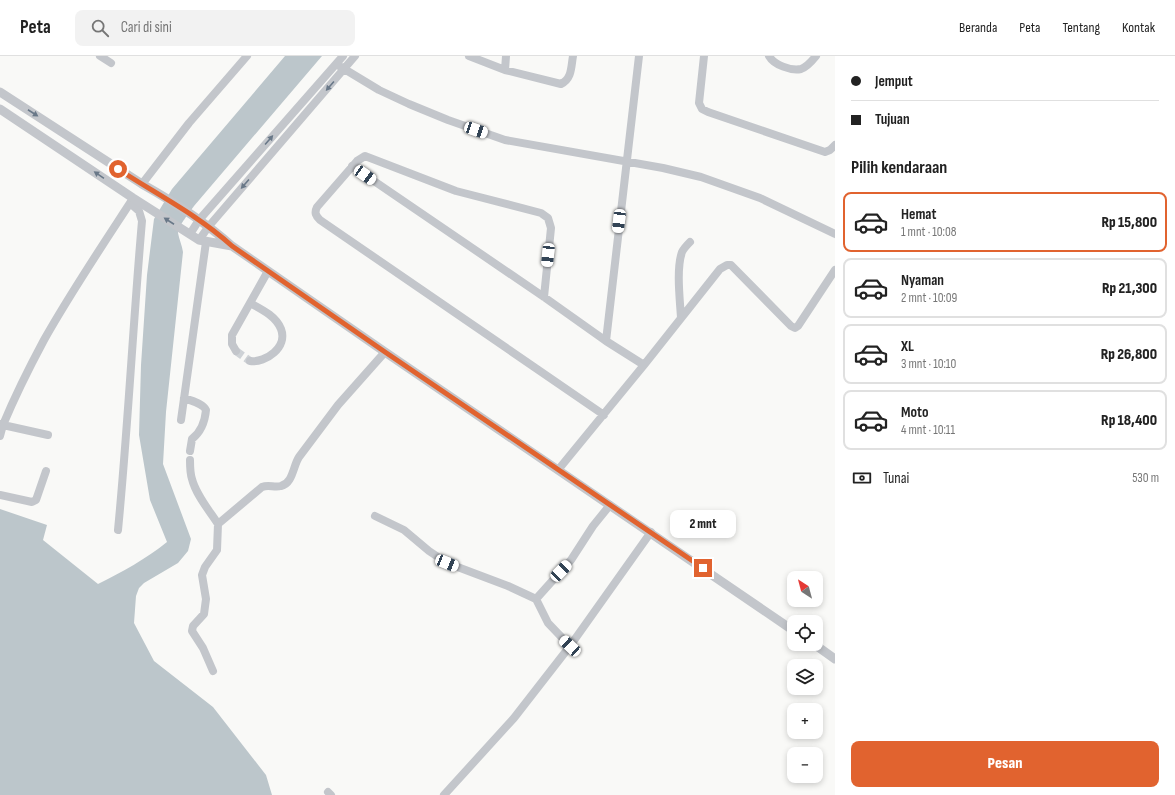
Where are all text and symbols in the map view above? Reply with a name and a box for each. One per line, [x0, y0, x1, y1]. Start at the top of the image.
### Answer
search box [75, 10, 355, 46]
text: Peta [20, 16, 51, 39]
icon: search [89, 17, 111, 39]
text: Cari di sini [121, 18, 172, 37]
text: Beranda [959, 19, 997, 36]
text: Peta [1019, 19, 1040, 36]
text: Tentang [1062, 19, 1100, 36]
text: Kontak [1122, 19, 1155, 36]
text: Jemput [875, 72, 913, 91]
one-way arrow [326, 81, 335, 90]
one-way arrow [27, 110, 39, 117]
text: Tujuan [875, 110, 910, 129]
car [463, 120, 489, 140]
one-way arrow [264, 136, 273, 145]
text: Pilih kendaraan [851, 157, 947, 178]
route start [109, 160, 127, 178]
car [352, 163, 378, 187]
one-way arrow [93, 172, 105, 179]
one-way arrow [240, 179, 249, 189]
icon: car [853, 204, 889, 240]
text: Hemat [901, 205, 936, 224]
car [612, 208, 626, 234]
text: Rp 15,800 [1102, 213, 1157, 232]
one-way arrow [163, 217, 175, 224]
text: 1 mnt · 10:08 [901, 224, 956, 240]
car [541, 242, 555, 268]
icon: car [853, 270, 889, 306]
text: Nyaman [901, 271, 944, 290]
text: Rp 21,300 [1102, 279, 1157, 298]
text: 2 mnt · 10:09 [901, 290, 957, 306]
icon: car [853, 336, 889, 372]
text: XL [901, 337, 914, 356]
text: Rp 26,800 [1101, 345, 1157, 364]
text: 3 mnt · 10:10 [901, 356, 956, 372]
icon: car [853, 402, 889, 438]
text: Moto [901, 403, 928, 422]
text: Rp 18,400 [1101, 411, 1157, 430]
text: 4 mnt · 10:11 [901, 422, 955, 438]
icon: cash [851, 467, 873, 489]
text: Tunai [883, 469, 909, 488]
text: 530 m [1132, 470, 1159, 486]
callout: 2 mnt [670, 510, 736, 538]
text: 2 mnt [690, 516, 716, 532]
car [434, 553, 460, 573]
car [548, 558, 574, 584]
route end [694, 559, 712, 577]
north arrow [787, 571, 823, 607]
map controls [787, 571, 823, 783]
button: locate [787, 615, 823, 651]
car [557, 633, 583, 659]
button: layers [787, 659, 823, 695]
button: + [787, 703, 823, 739]
button: Pesan [851, 741, 1159, 787]
button: − [787, 747, 823, 783]

